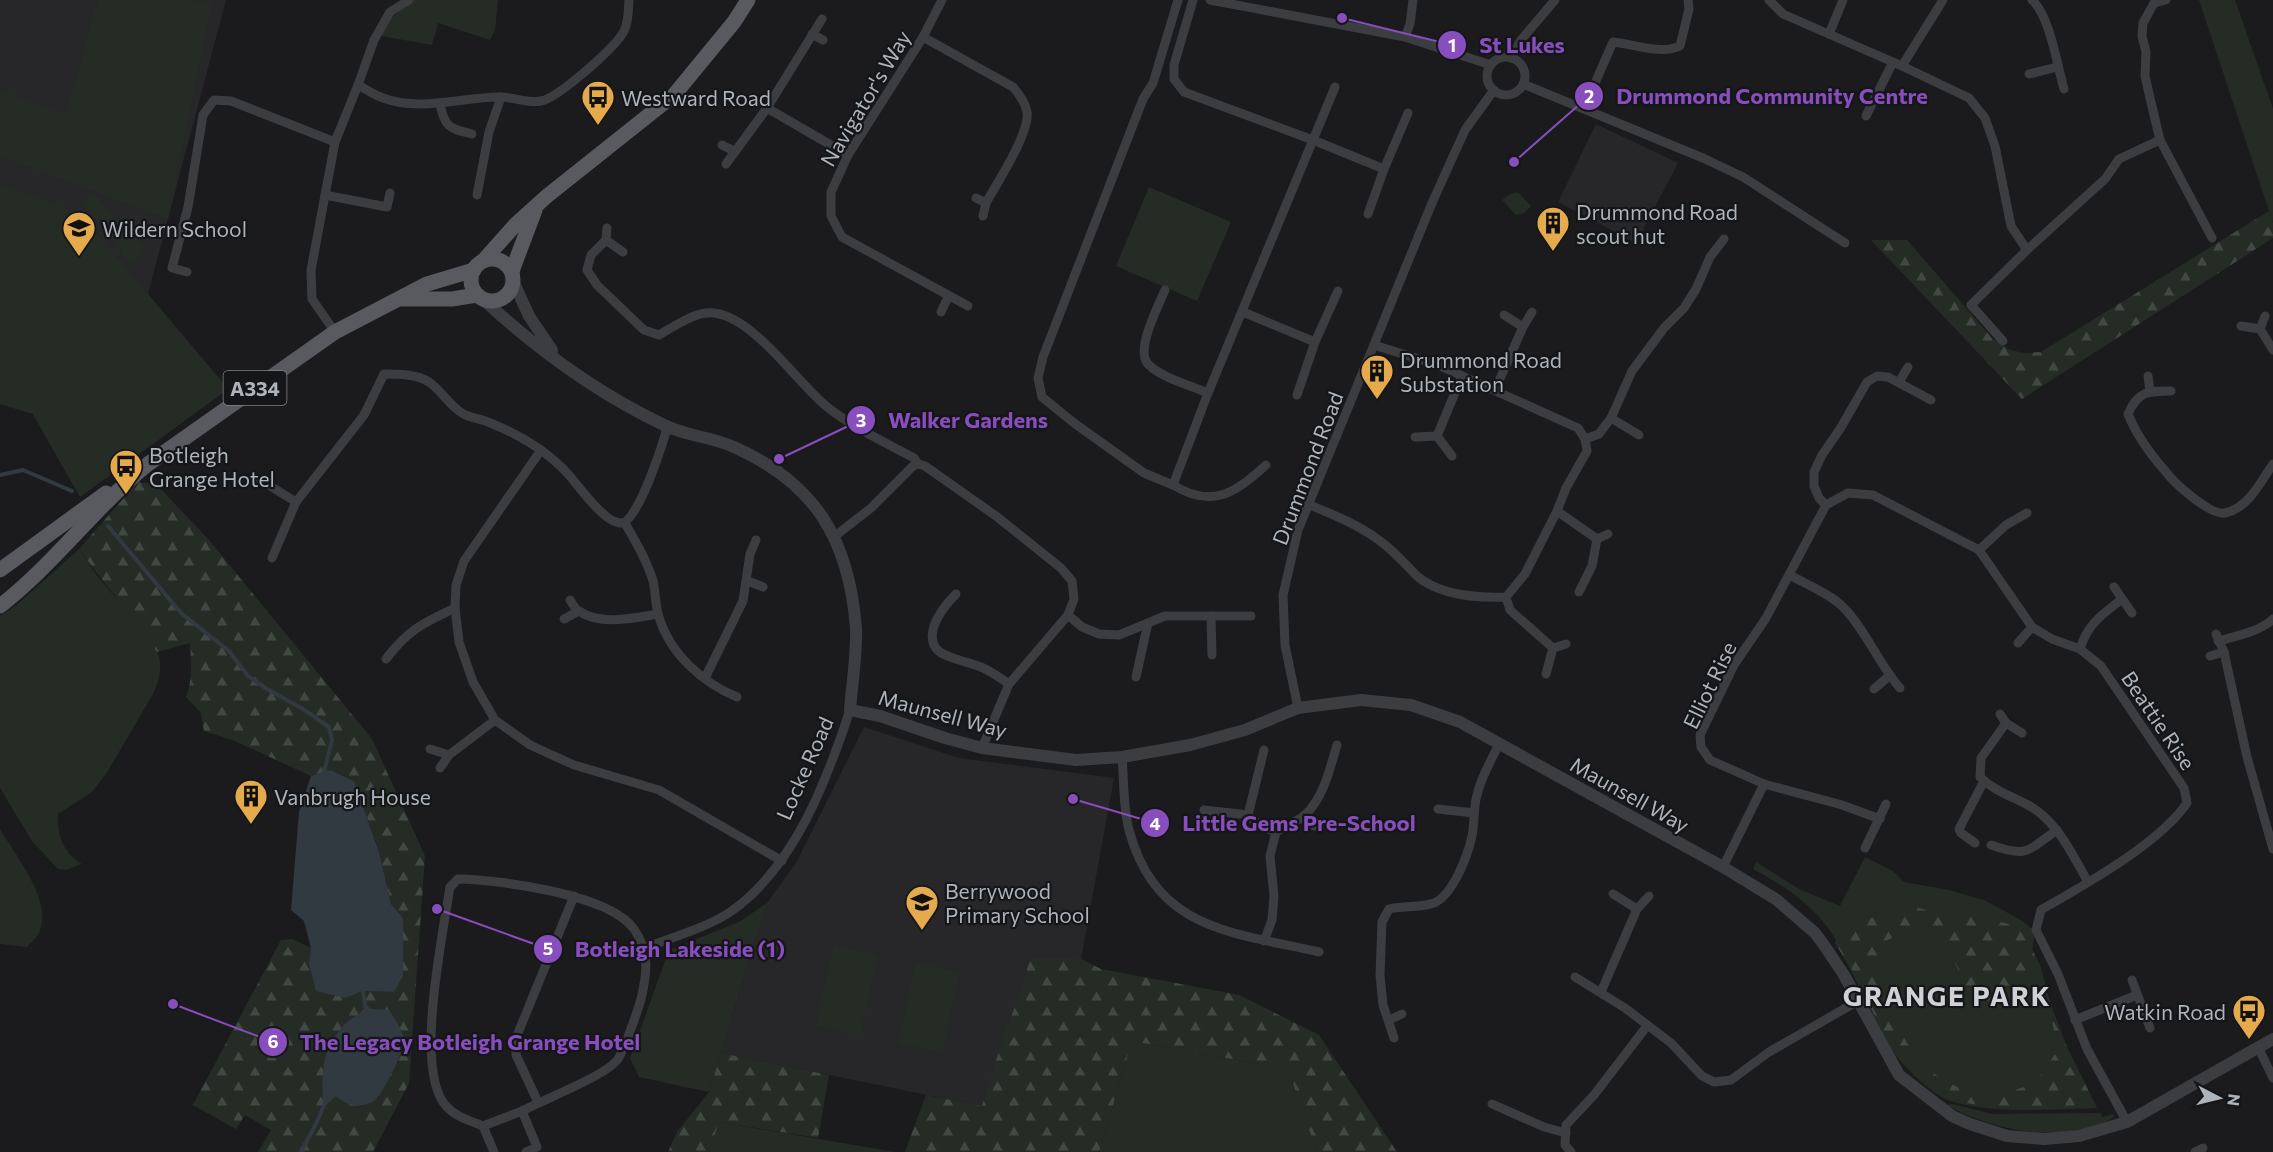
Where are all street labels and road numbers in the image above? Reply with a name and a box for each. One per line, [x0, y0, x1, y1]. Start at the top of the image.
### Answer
street label: Navigator's Way [815, 25, 915, 170]
road number: A334 [224, 371, 286, 405]
street label: Drummond Road [1266, 388, 1348, 548]
street label: Elliot Rise [1677, 637, 1741, 733]
street label: Beattie Rise [2117, 666, 2201, 774]
street label: Maunsell Way [876, 684, 1010, 742]
street label: Locke Road [770, 713, 838, 823]
street label: Maunsell Way [1566, 751, 1694, 837]

